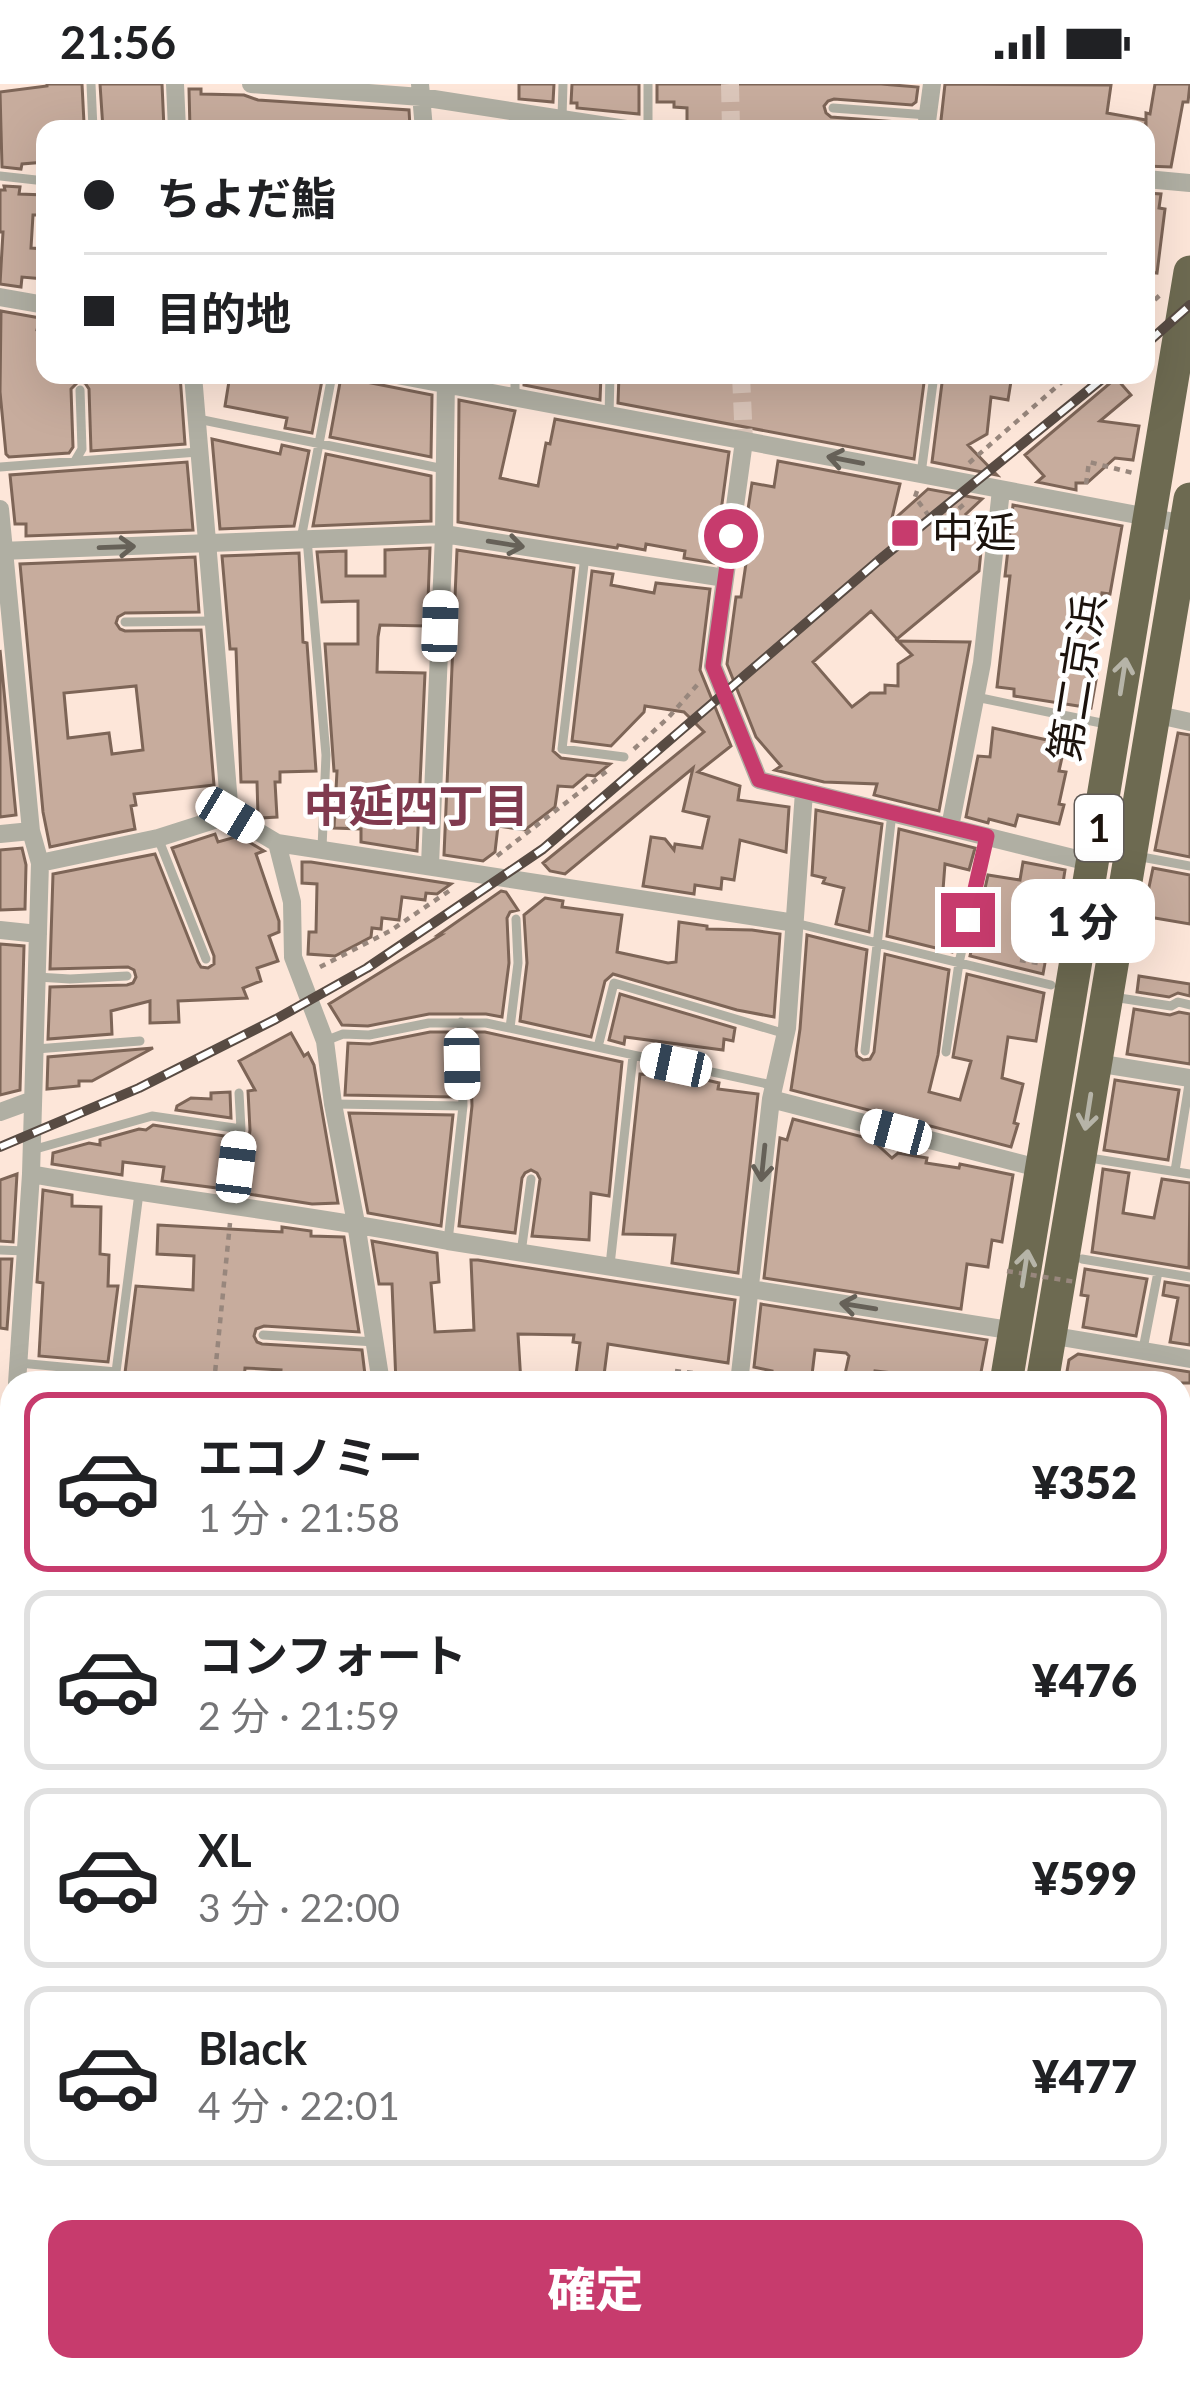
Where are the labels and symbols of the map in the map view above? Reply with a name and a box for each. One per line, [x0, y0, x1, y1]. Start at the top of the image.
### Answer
one-way arrow [827, 448, 866, 470]
place label: 中延 [932, 507, 1016, 557]
route start [704, 509, 758, 563]
marker: 中延 [889, 517, 921, 549]
one-way arrow [486, 533, 525, 556]
one-way arrow [97, 535, 136, 558]
car [421, 589, 459, 663]
street label: 第二京浜 [1038, 591, 1114, 765]
one-way arrow [1112, 657, 1135, 696]
district label: 中延四丁目 [303, 778, 529, 832]
car [190, 781, 270, 849]
road number: 1 [1075, 795, 1123, 861]
callout: 1 分 [1010, 878, 1154, 962]
route end [941, 893, 995, 947]
car [443, 1028, 481, 1100]
car [637, 1040, 715, 1090]
one-way arrow [1076, 1091, 1099, 1130]
car [857, 1105, 935, 1159]
car [214, 1129, 258, 1205]
one-way arrow [752, 1143, 774, 1182]
one-way arrow [1015, 1249, 1038, 1288]
one-way arrow [839, 1294, 878, 1317]

